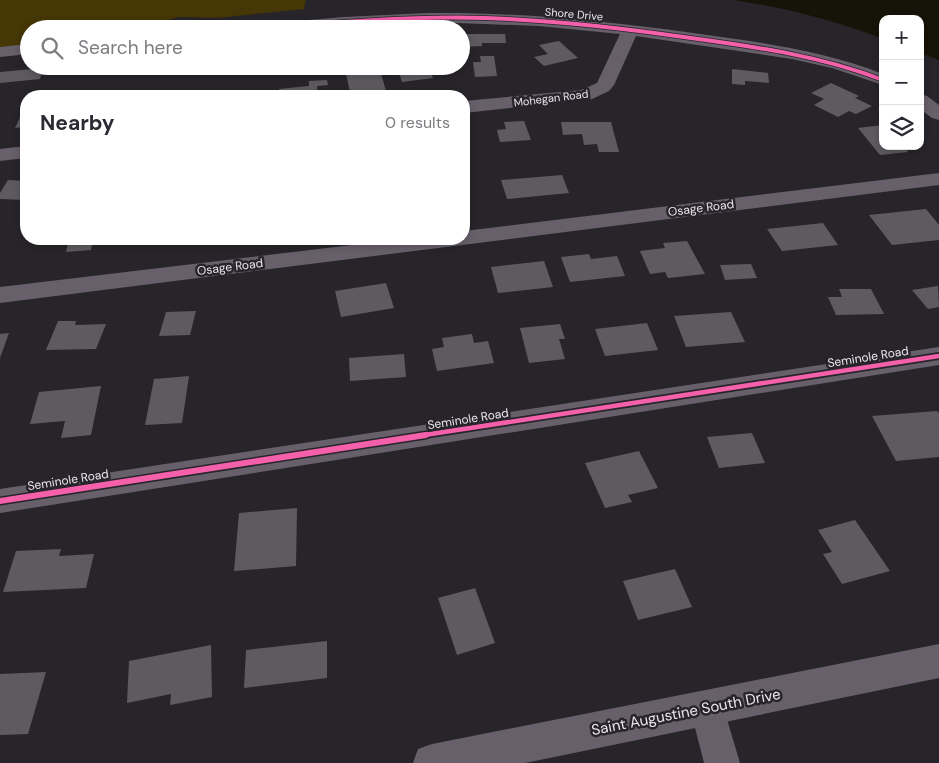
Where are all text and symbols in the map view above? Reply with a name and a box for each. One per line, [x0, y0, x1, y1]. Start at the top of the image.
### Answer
street label: Shore Drive [544, 4, 604, 24]
map controls [879, 15, 924, 150]
button: + [879, 15, 924, 60]
search box [20, 20, 470, 75]
icon: search [38, 34, 66, 62]
text: Search here [78, 35, 183, 60]
button: − [879, 60, 924, 105]
street label: Mohegan Road [513, 86, 589, 110]
button: layers [879, 105, 924, 150]
text: Nearby [40, 109, 114, 137]
text: 0 results [385, 112, 450, 133]
street label: Osage Road [667, 196, 735, 220]
street label: Osage Road [196, 255, 264, 279]
street label: Seminole Road [826, 343, 910, 371]
street label: Seminole Road [426, 405, 510, 433]
street label: Seminole Road [26, 466, 110, 494]
street label: Saint Augustine South Drive [590, 684, 782, 740]

